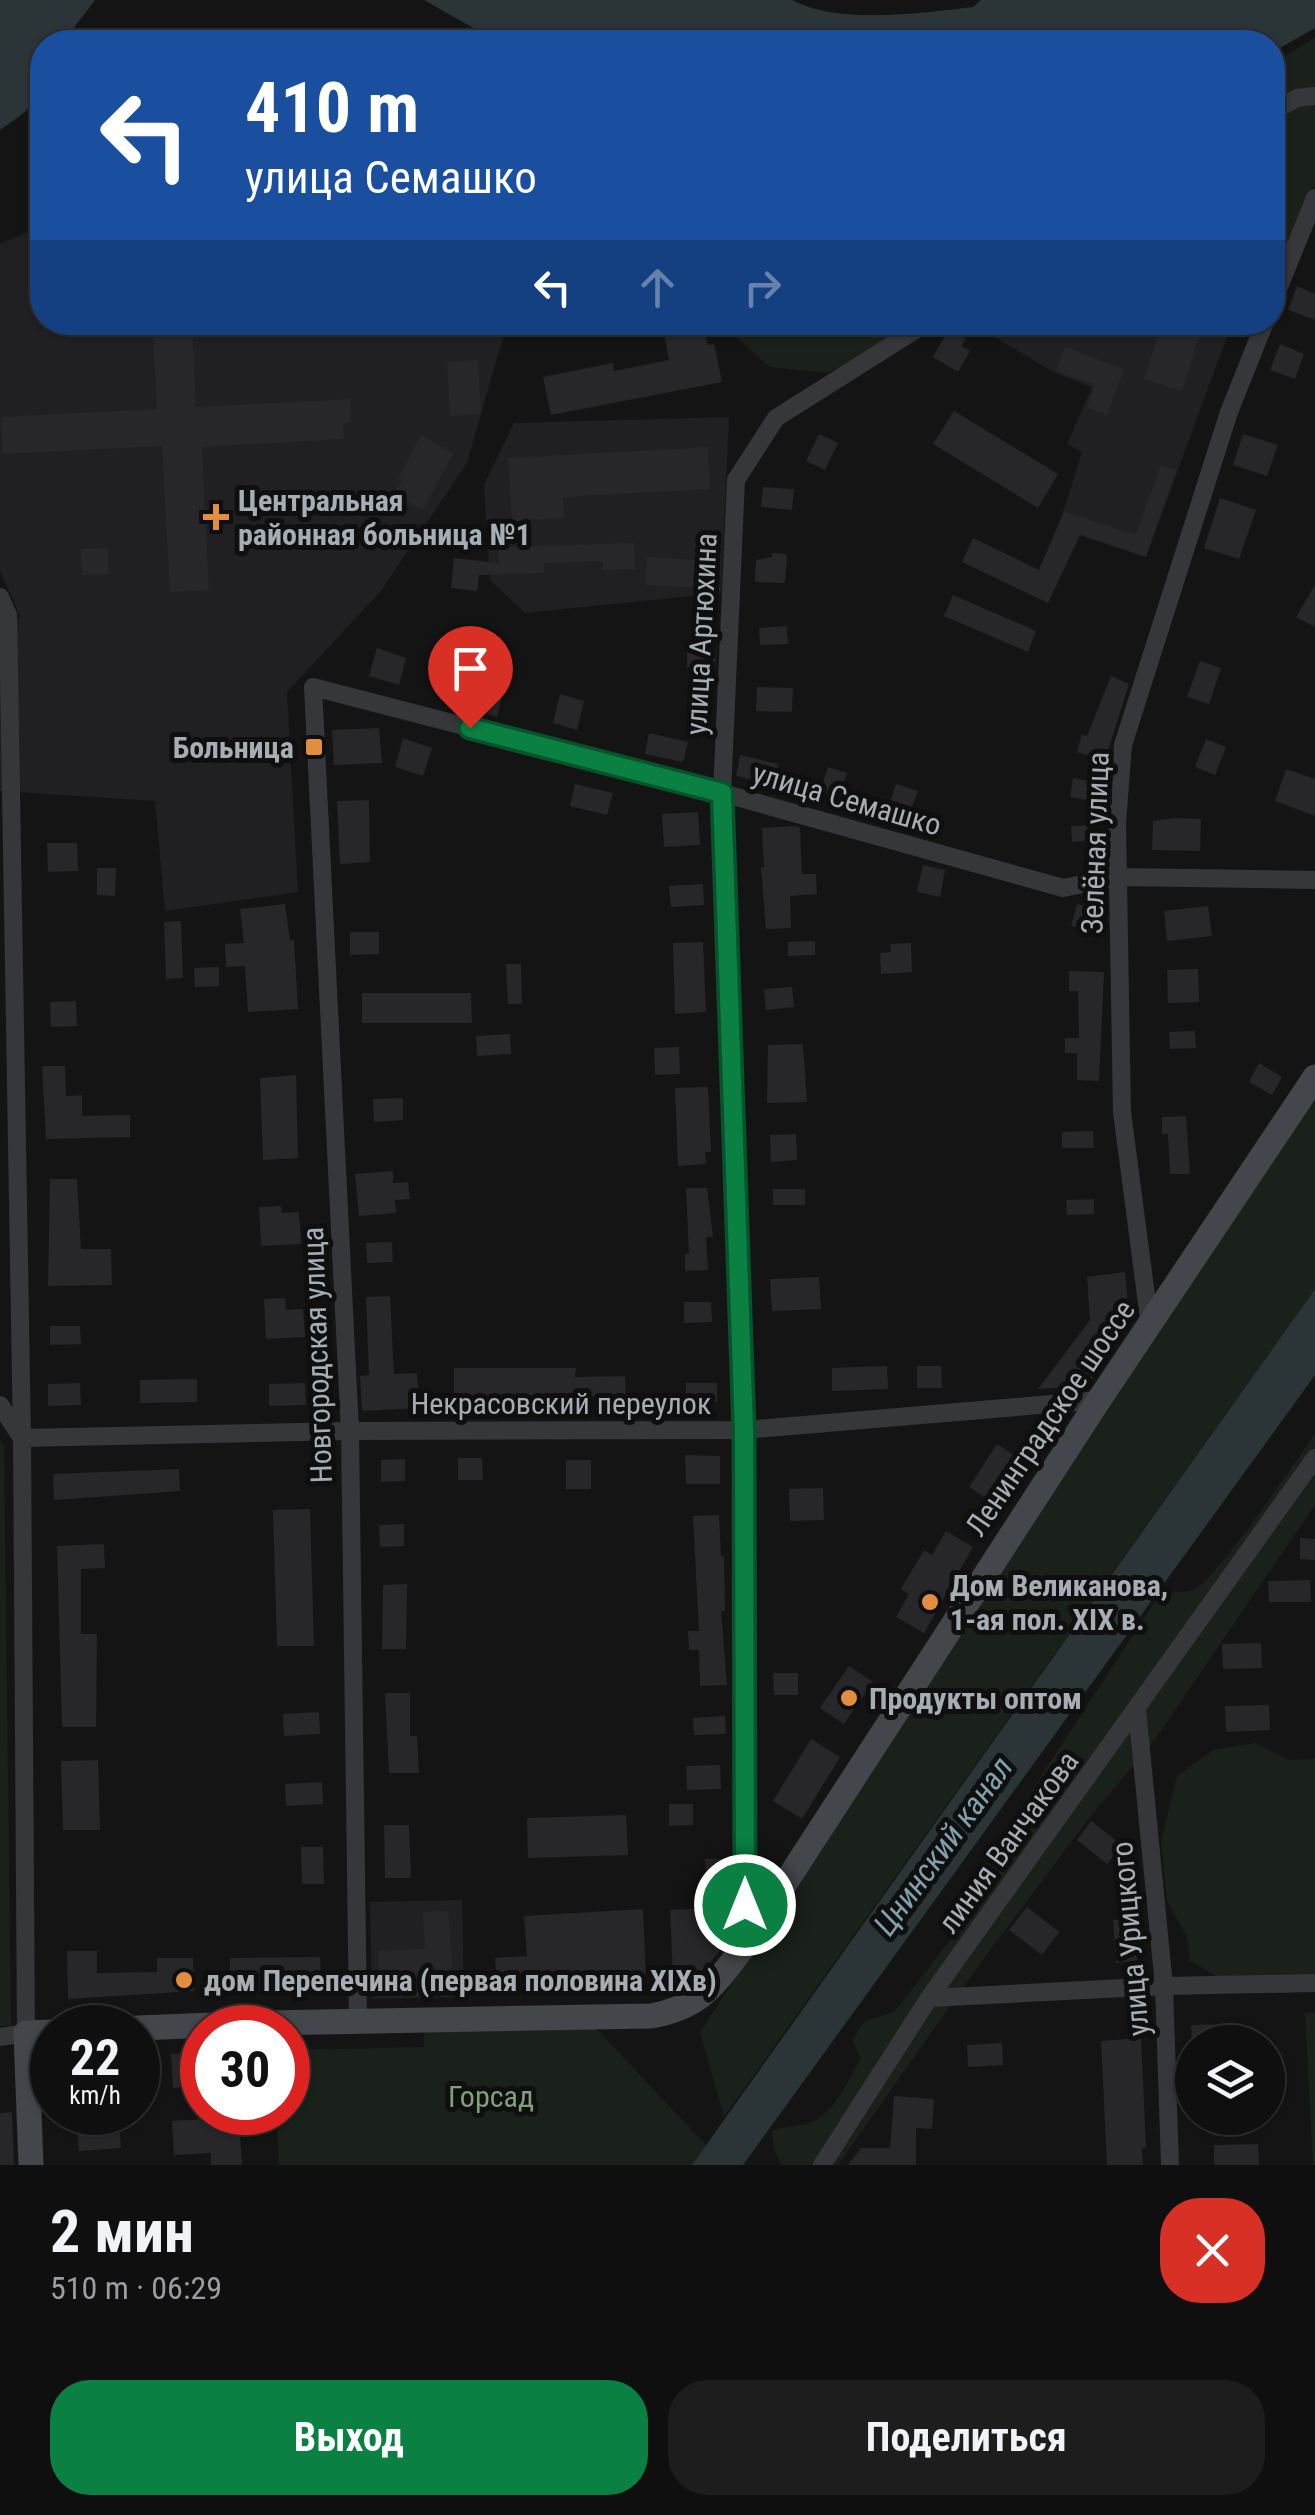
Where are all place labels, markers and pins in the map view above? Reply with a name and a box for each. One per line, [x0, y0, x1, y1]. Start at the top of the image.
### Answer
place label: Центральная районная больница №1 [238, 483, 531, 552]
marker: Центральная районная больница №1 [203, 504, 229, 530]
pin [428, 626, 513, 729]
place label: Больница [173, 730, 294, 765]
marker: Больница [303, 736, 325, 758]
place label: Дом Великанова, 1-ая пол. XIX в. [950, 1568, 1168, 1637]
marker: Дом Великанова, 1-ая пол. XIX в. [919, 1591, 941, 1613]
place label: Продукты оптом [869, 1681, 1082, 1716]
marker: Продукты оптом [838, 1687, 860, 1709]
place label: дом Перепечина (первая половина XIXв) [204, 1963, 717, 1998]
marker: дом Перепечина (первая половина XIXв) [173, 1969, 195, 1991]

